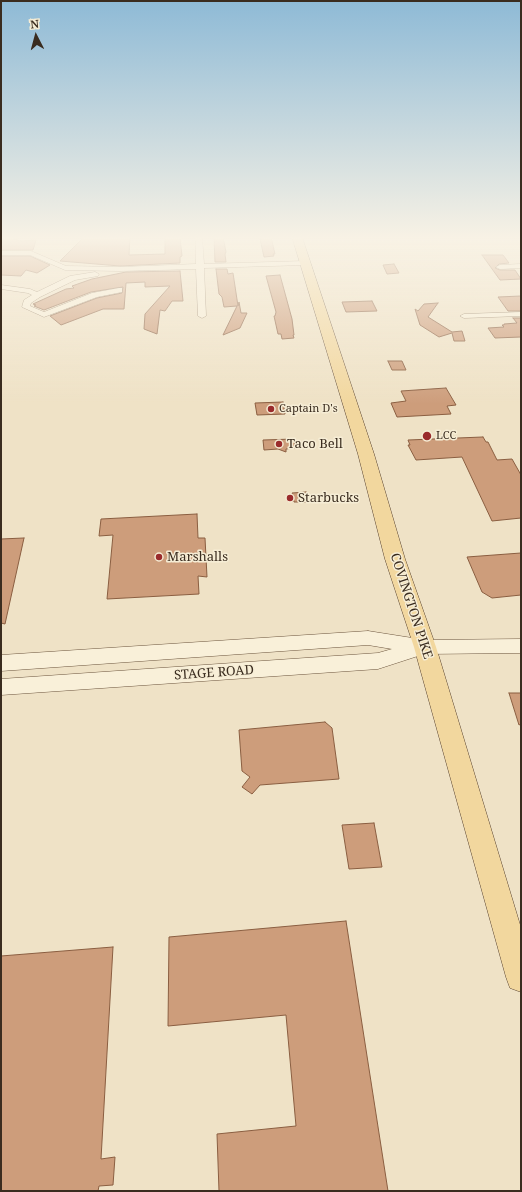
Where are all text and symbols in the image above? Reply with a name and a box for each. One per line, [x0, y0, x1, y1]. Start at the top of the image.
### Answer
north arrow [16, 16, 56, 56]
text: N [30, 16, 40, 31]
place label: Captain D's [279, 402, 338, 416]
marker: Captain D's [266, 404, 276, 414]
place label: LCC [436, 429, 456, 443]
marker: LCC [421, 430, 433, 442]
place label: Taco Bell [287, 436, 343, 452]
marker: Taco Bell [274, 439, 284, 449]
place label: Starbucks [298, 490, 359, 506]
marker: Starbucks [285, 493, 295, 503]
place label: Marshalls [167, 549, 228, 565]
street label: COVINGTON PIKE [387, 551, 435, 661]
marker: Marshalls [154, 552, 164, 562]
street label: STAGE ROAD [174, 662, 254, 684]

